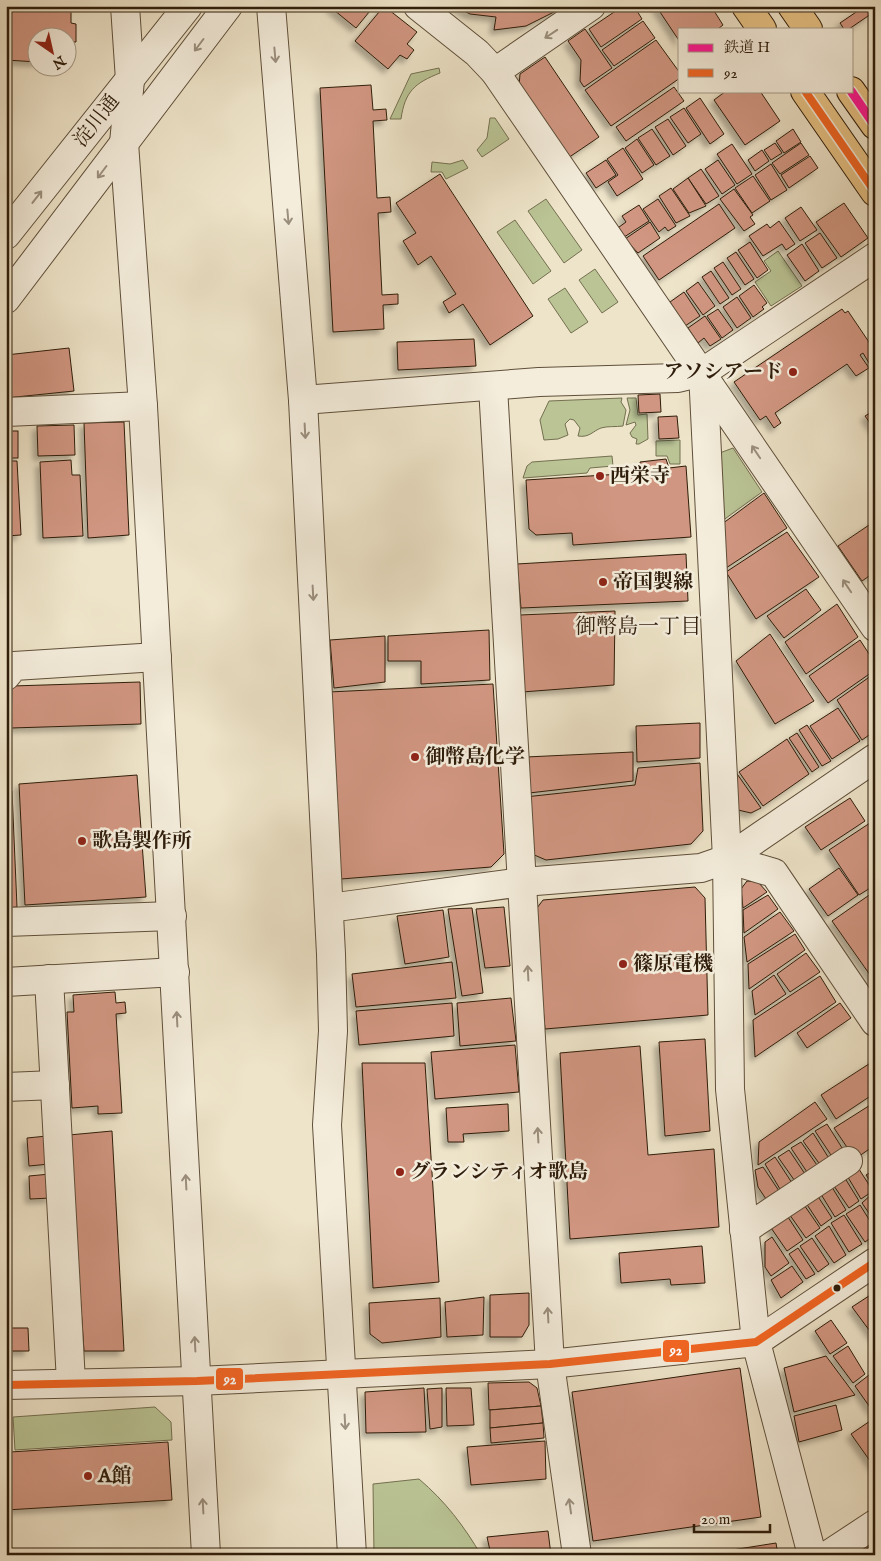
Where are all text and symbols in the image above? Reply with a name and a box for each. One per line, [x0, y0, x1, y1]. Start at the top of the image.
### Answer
north arrow [28, 28, 78, 78]
legend [678, 28, 854, 92]
one-way arrow [544, 29, 558, 39]
one-way arrow [193, 38, 204, 51]
text: 鉄道 H [724, 38, 770, 57]
one-way arrow [270, 47, 280, 63]
text: N [49, 51, 70, 73]
text: 92 [723, 64, 738, 83]
street label: 淀川通 [69, 90, 125, 152]
one-way arrow [97, 165, 107, 179]
one-way arrow [31, 191, 42, 204]
one-way arrow [283, 209, 293, 225]
place label: アソシアード [664, 360, 783, 385]
marker: アソシアード [787, 366, 799, 378]
one-way arrow [300, 422, 310, 439]
one-way arrow [751, 445, 761, 459]
place label: 西栄寺 [610, 464, 670, 489]
marker: 西栄寺 [594, 470, 606, 482]
place label: 帝国製線 [613, 570, 693, 595]
marker: 帝国製線 [597, 576, 609, 588]
one-way arrow [842, 579, 853, 593]
one-way arrow [309, 585, 318, 601]
district label: 御幣島一丁目 [575, 614, 701, 641]
place label: 御幣島化学 [425, 745, 525, 770]
marker: 御幣島化学 [409, 751, 421, 763]
place label: 歌島製作所 [92, 829, 192, 854]
marker: 歌島製作所 [76, 835, 88, 847]
place label: 篠原電機 [633, 952, 713, 977]
marker: 篠原電機 [617, 958, 629, 970]
one-way arrow [524, 965, 533, 981]
one-way arrow [173, 1012, 182, 1028]
one-way arrow [533, 1128, 542, 1144]
place label: グランシティオ歌島 [410, 1160, 588, 1185]
marker: グランシティオ歌島 [394, 1166, 406, 1178]
one-way arrow [181, 1174, 191, 1190]
unlabelled marker [832, 1283, 842, 1293]
one-way arrow [543, 1307, 552, 1323]
one-way arrow [190, 1336, 199, 1352]
line badge: 92 [662, 1339, 690, 1363]
text: 92 [669, 1342, 683, 1360]
line badge: 92 [215, 1367, 244, 1391]
text: 92 [223, 1371, 237, 1389]
one-way arrow [340, 1414, 349, 1430]
place label: A館 [97, 1464, 132, 1489]
marker: A館 [82, 1470, 94, 1482]
one-way arrow [199, 1498, 208, 1514]
one-way arrow [565, 1499, 575, 1515]
scale bar [694, 1501, 770, 1533]
text: 20 m [701, 1510, 731, 1529]

